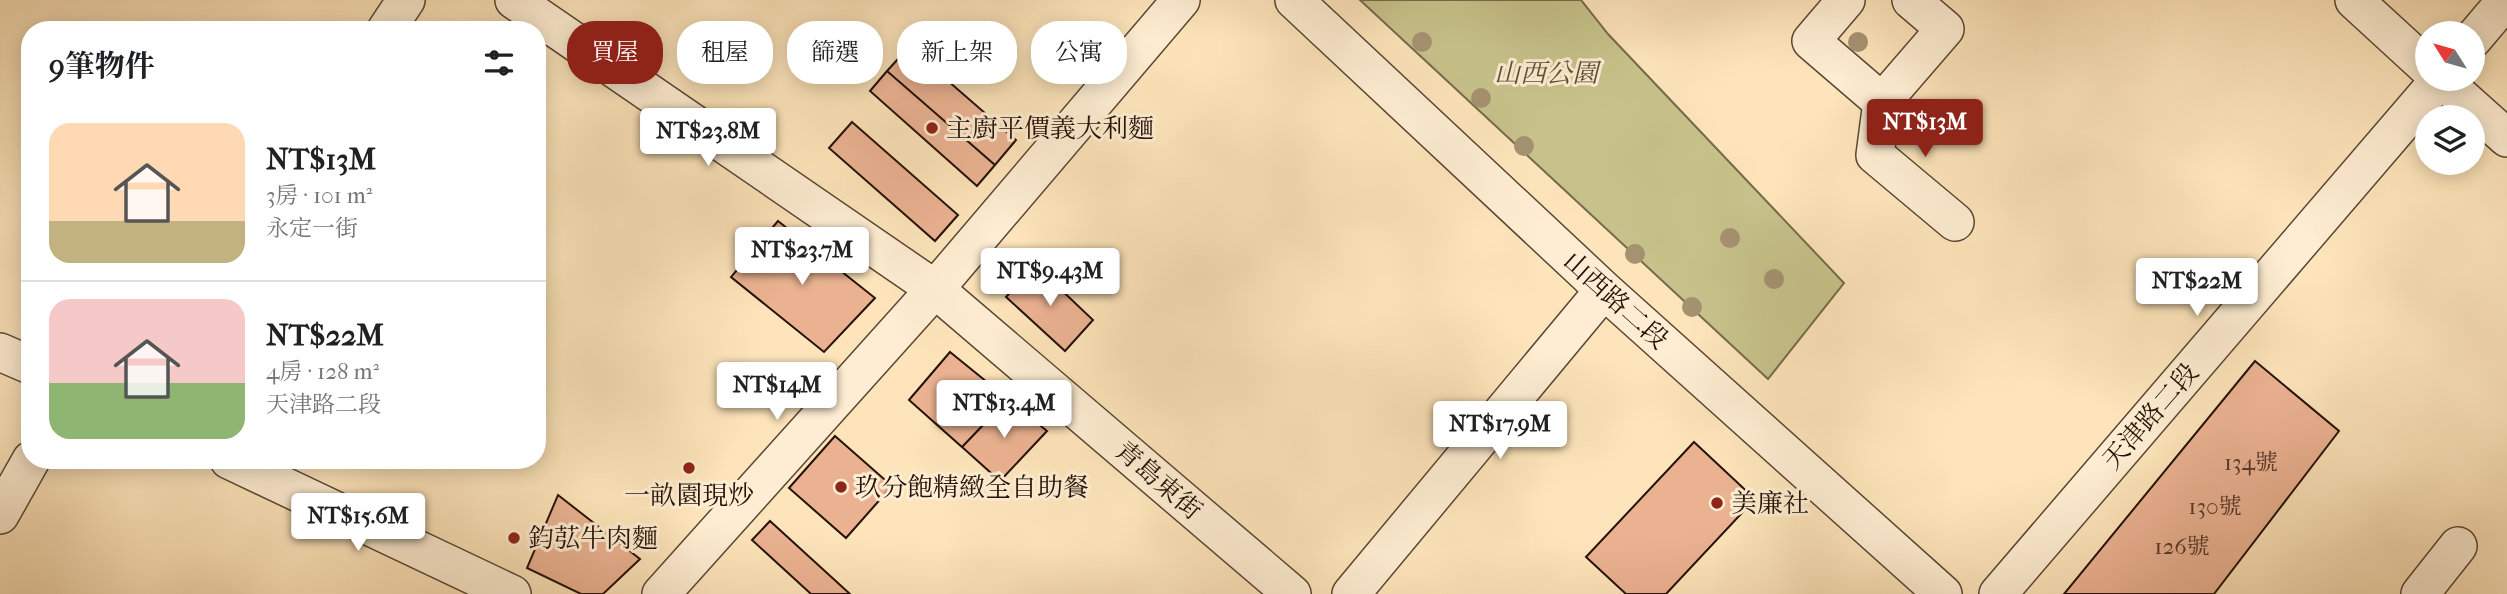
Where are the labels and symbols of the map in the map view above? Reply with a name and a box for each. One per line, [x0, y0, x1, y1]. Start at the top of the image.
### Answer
north arrow [2415, 21, 2485, 91]
park label: 山西公園 [1494, 58, 1602, 89]
pin: NT$13M [1868, 100, 1982, 159]
pin: NT$23.8M [636, 108, 780, 168]
place label: 主廚平價義大利麵 [946, 113, 1154, 144]
marker: 主廚平價義大利麵 [924, 120, 940, 136]
pin: NT$23.7M [730, 228, 874, 287]
street label: 山西路二段 [1557, 245, 1674, 355]
pin: NT$9.43M [978, 248, 1122, 308]
pin: NT$22M [2140, 258, 2254, 318]
street label: 天津路二段 [2096, 357, 2205, 476]
pin: NT$14M [720, 362, 834, 422]
pin: NT$13.4M [932, 380, 1076, 440]
pin: NT$17.9M [1428, 402, 1572, 461]
street label: 青島東街 [1109, 435, 1208, 526]
house number: 134號 [2224, 449, 2278, 476]
marker: 一畝園現炒 [681, 460, 697, 476]
place label: 玖分飽精緻全自助餐 [855, 472, 1089, 503]
marker: 玖分飽精緻全自助餐 [833, 479, 849, 495]
place label: 一畝園現炒 [624, 480, 754, 511]
place label: 美廉社 [1731, 488, 1809, 519]
house number: 130號 [2188, 493, 2242, 520]
pin: NT$15.6M [286, 494, 430, 553]
marker: 美廉社 [1709, 495, 1725, 511]
place label: 鈞苰牛肉麵 [528, 523, 658, 554]
marker: 鈞苰牛肉麵 [506, 530, 522, 546]
house number: 126號 [2154, 533, 2210, 560]

